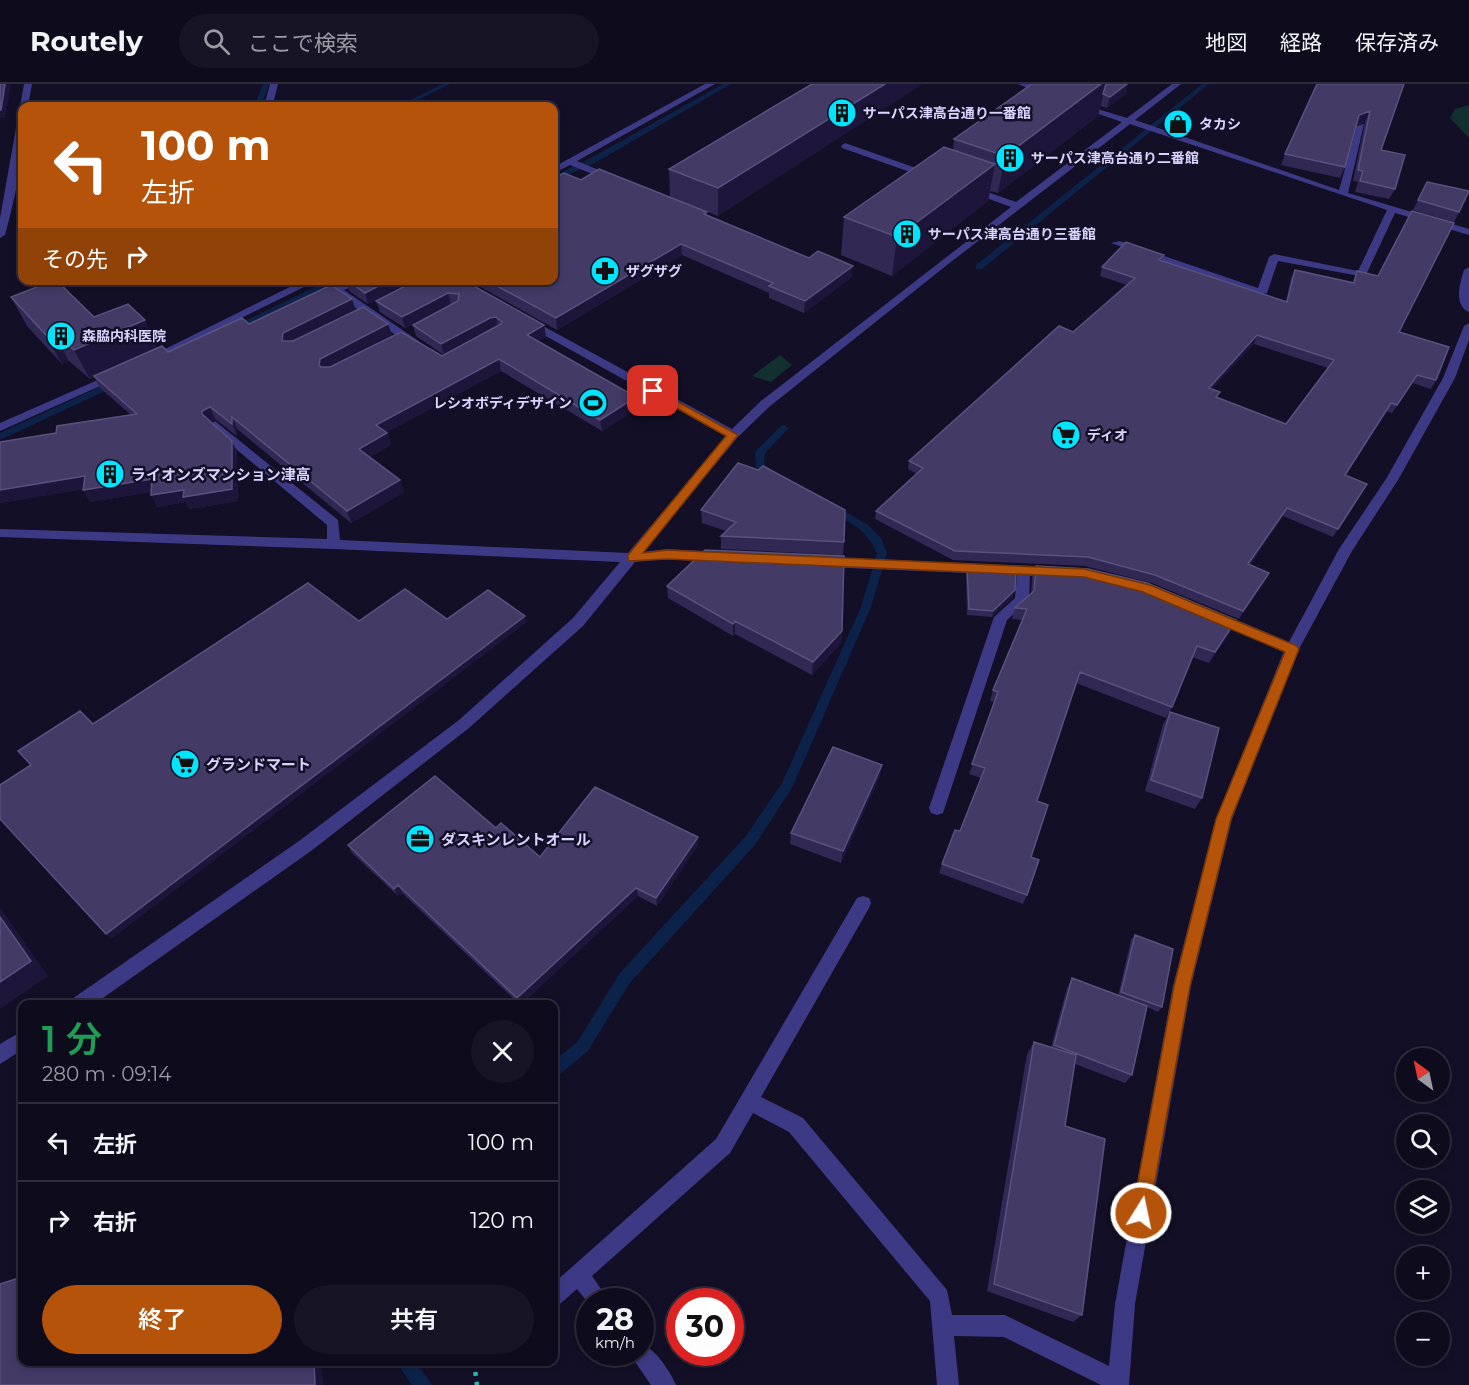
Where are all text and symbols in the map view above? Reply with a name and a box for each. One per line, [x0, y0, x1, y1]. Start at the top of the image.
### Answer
search box [179, 14, 599, 68]
text: Routely [30, 24, 143, 58]
icon: search [200, 25, 233, 58]
text: ここで検索 [248, 30, 358, 57]
text: 地図 [1205, 30, 1247, 55]
text: 経路 [1280, 30, 1322, 55]
text: 保存済み [1355, 30, 1439, 55]
building icon: サーパス津高台通り一番館 [826, 97, 858, 129]
place label: サーパス津高台通り一番館 [863, 104, 1031, 122]
shop icon: タカシ [1162, 108, 1194, 140]
place label: タカシ [1199, 115, 1241, 133]
text: 100 m [141, 119, 270, 171]
icon: left [42, 126, 120, 204]
building icon: サーパス津高台通り二番館 [994, 142, 1026, 174]
place label: サーパス津高台通り二番館 [1031, 149, 1199, 167]
text: 左折 [141, 176, 195, 209]
building icon: サーパス津高台通り三番館 [891, 218, 923, 250]
place label: サーパス津高台通り三番館 [928, 225, 1096, 243]
icon: right [120, 240, 153, 273]
text: その先 [42, 246, 108, 273]
pharmacy icon: ザグザグ [589, 255, 621, 287]
place label: ザグザグ [626, 262, 682, 280]
building icon: 森脇内科医院 [45, 320, 77, 352]
place label: 森脇内科医院 [82, 327, 166, 345]
pin [627, 365, 678, 416]
icon: arrive [636, 374, 669, 407]
sports icon: レシオボディデザイン [577, 387, 609, 419]
place label: レシオボディデザイン [433, 394, 572, 412]
supermarket icon: ディオ [1050, 419, 1082, 451]
place label: ディオ [1087, 426, 1128, 444]
building icon: ライオンズマンション津高 [94, 458, 126, 490]
place label: ライオンズマンション津高 [131, 465, 311, 484]
supermarket icon: グランドマート [169, 748, 201, 780]
place label: グランドマート [206, 755, 311, 774]
office icon: ダスキンレントオール [404, 823, 436, 855]
place label: ダスキンレントオール [441, 830, 591, 849]
text: 1 分 [42, 1017, 102, 1061]
button: close [471, 1020, 534, 1083]
north arrow [1396, 1048, 1450, 1102]
map controls [1396, 1048, 1450, 1366]
text: 280 m · 09:14 [42, 1062, 171, 1086]
button: search [1396, 1114, 1450, 1168]
icon: left [42, 1126, 75, 1159]
text: 100 m [468, 1129, 534, 1156]
text: 左折 [93, 1131, 137, 1158]
button: layers [1396, 1180, 1450, 1234]
position arrow [1109, 1181, 1173, 1245]
icon: right [42, 1204, 75, 1237]
text: 120 m [470, 1207, 534, 1234]
text: 右折 [93, 1209, 137, 1236]
button: + [1396, 1246, 1450, 1300]
button: 終了 [42, 1285, 282, 1354]
button: 共有 [294, 1285, 534, 1354]
speed limit sign: 30 [666, 1288, 744, 1366]
text: 28 [596, 1301, 634, 1338]
button: − [1396, 1312, 1450, 1366]
text: km/h [595, 1333, 635, 1352]

